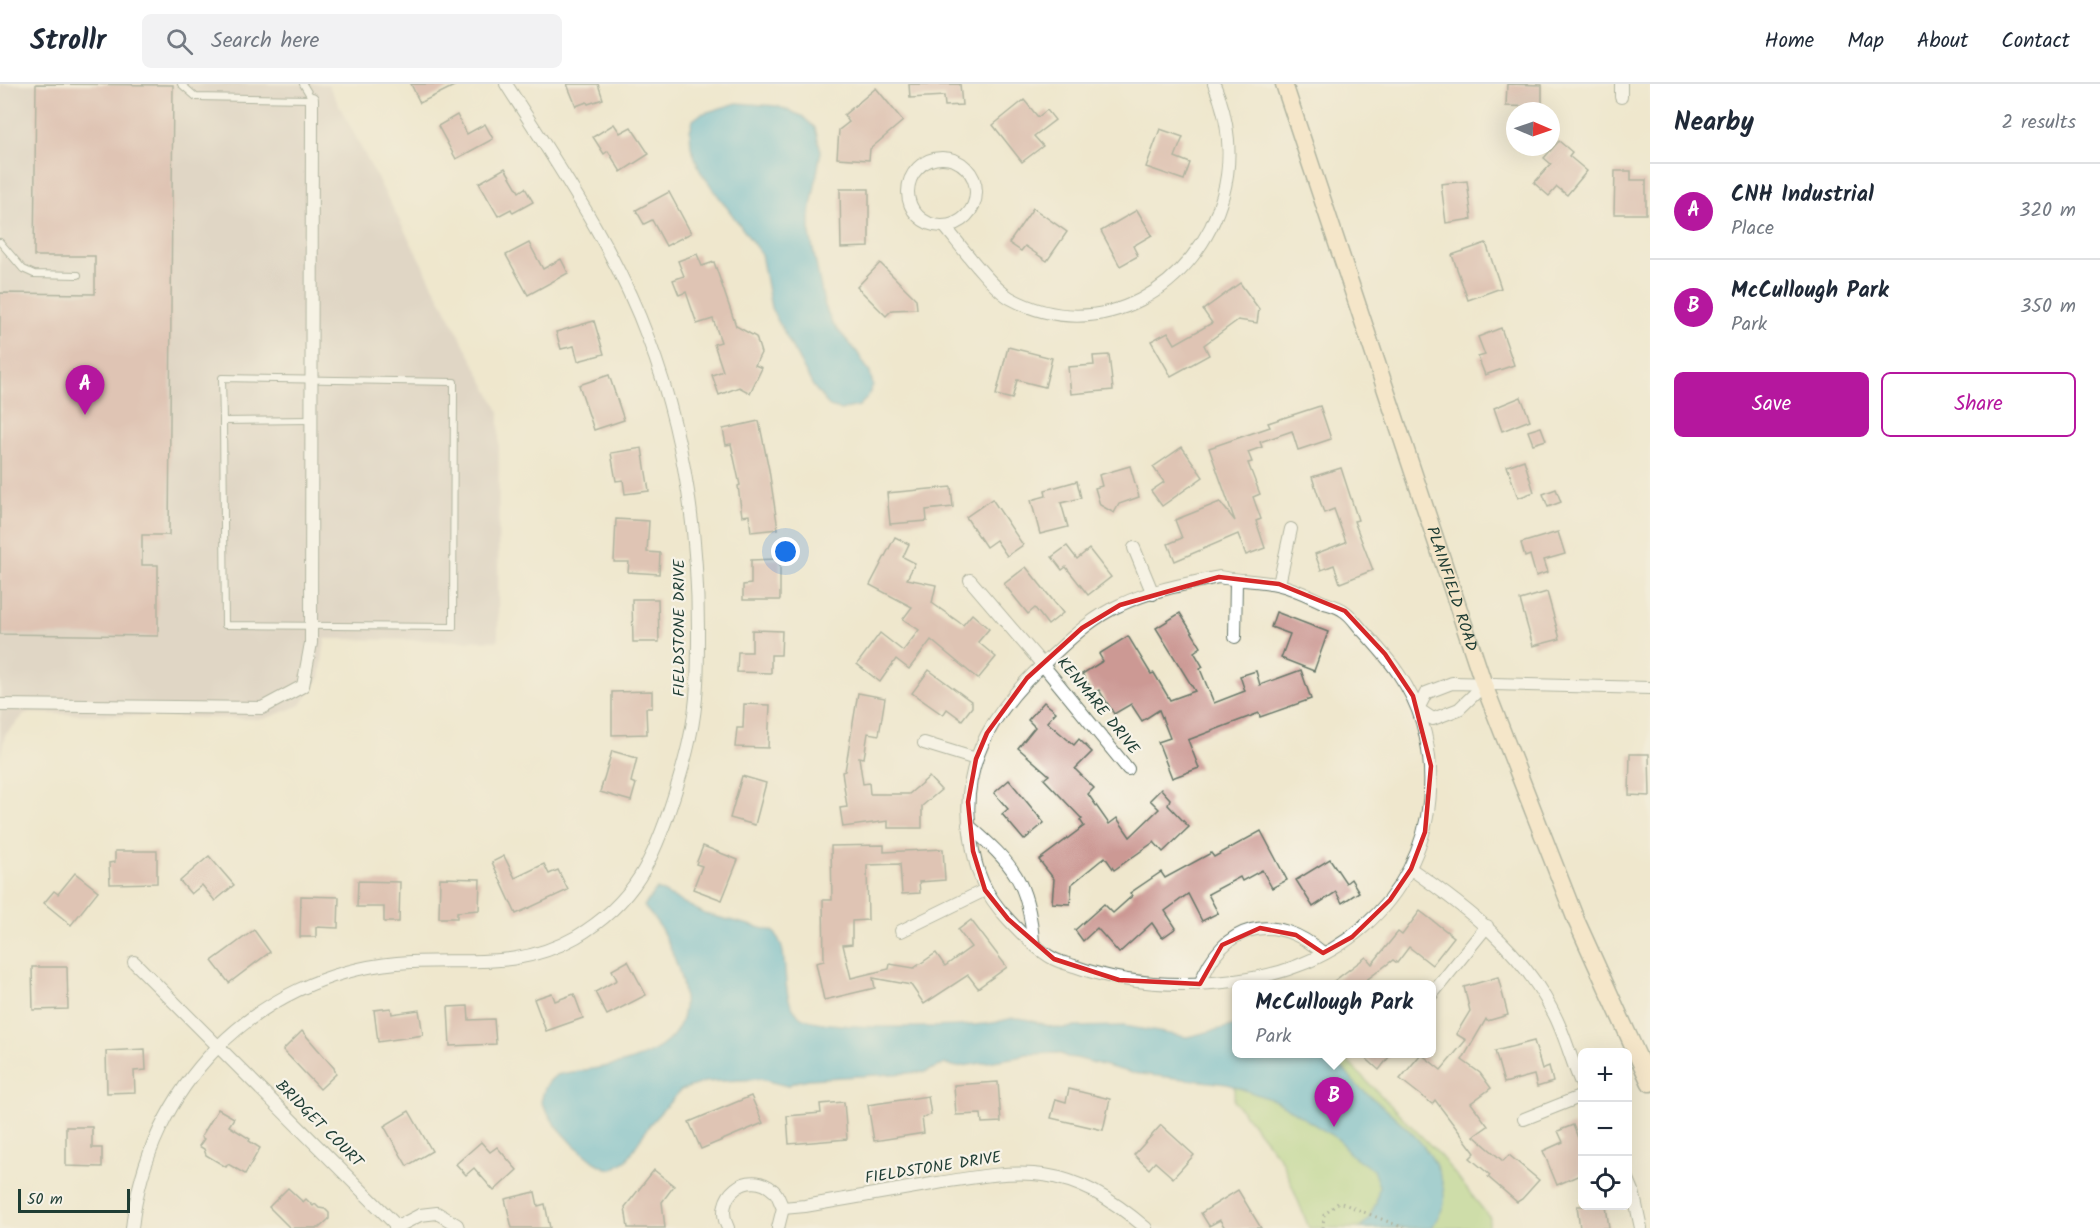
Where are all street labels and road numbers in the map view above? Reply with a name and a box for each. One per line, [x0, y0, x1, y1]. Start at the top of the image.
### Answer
street label: PLAINFIELD ROAD [1420, 523, 1484, 655]
street label: FIELDSTONE DRIVE [667, 559, 692, 697]
street label: KENMARE DRIVE [1051, 652, 1146, 761]
street label: BRIDGET COURT [269, 1074, 370, 1175]
street label: FIELDSTONE DRIVE [863, 1145, 1004, 1191]

